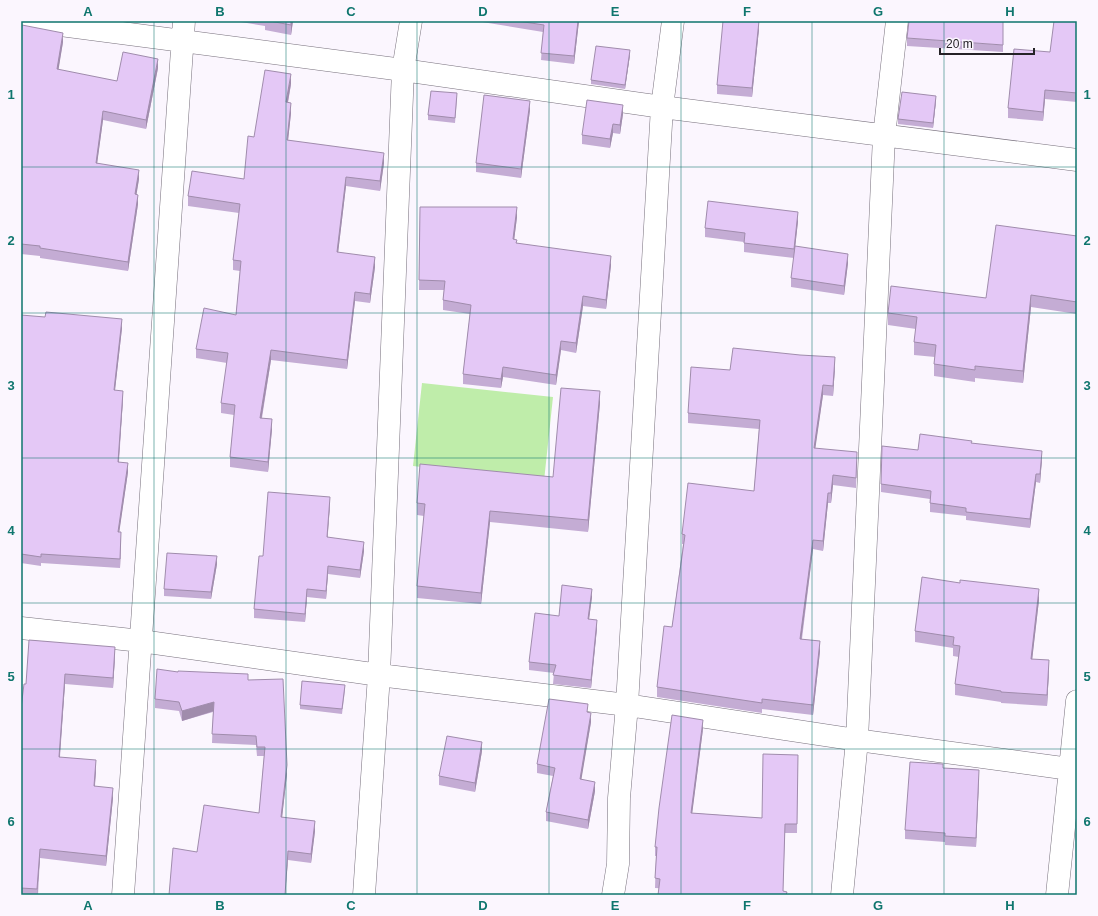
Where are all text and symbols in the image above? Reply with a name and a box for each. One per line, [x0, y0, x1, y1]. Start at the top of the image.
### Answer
text: A [83, 4, 93, 19]
text: B [215, 4, 225, 19]
text: C [346, 4, 356, 19]
text: D [478, 4, 488, 19]
text: E [611, 4, 620, 19]
text: F [743, 4, 751, 19]
text: G [873, 4, 883, 19]
text: H [1005, 4, 1015, 19]
scale bar [940, 30, 1034, 56]
text: 20 m [946, 37, 973, 51]
text: 1 [7, 87, 15, 102]
text: 1 [1083, 87, 1091, 102]
text: 2 [7, 233, 15, 248]
text: 2 [1083, 233, 1091, 248]
text: 3 [7, 378, 15, 393]
text: 3 [1083, 378, 1091, 393]
text: 4 [7, 523, 15, 538]
text: 4 [1083, 523, 1091, 538]
text: 5 [7, 669, 15, 684]
text: 5 [1083, 669, 1091, 684]
text: 6 [7, 814, 15, 829]
text: 6 [1083, 814, 1091, 829]
text: A [83, 898, 93, 913]
text: B [215, 898, 225, 913]
text: C [346, 898, 356, 913]
text: D [478, 898, 488, 913]
text: E [611, 898, 620, 913]
text: F [743, 898, 751, 913]
text: G [873, 898, 883, 913]
text: H [1005, 898, 1015, 913]

